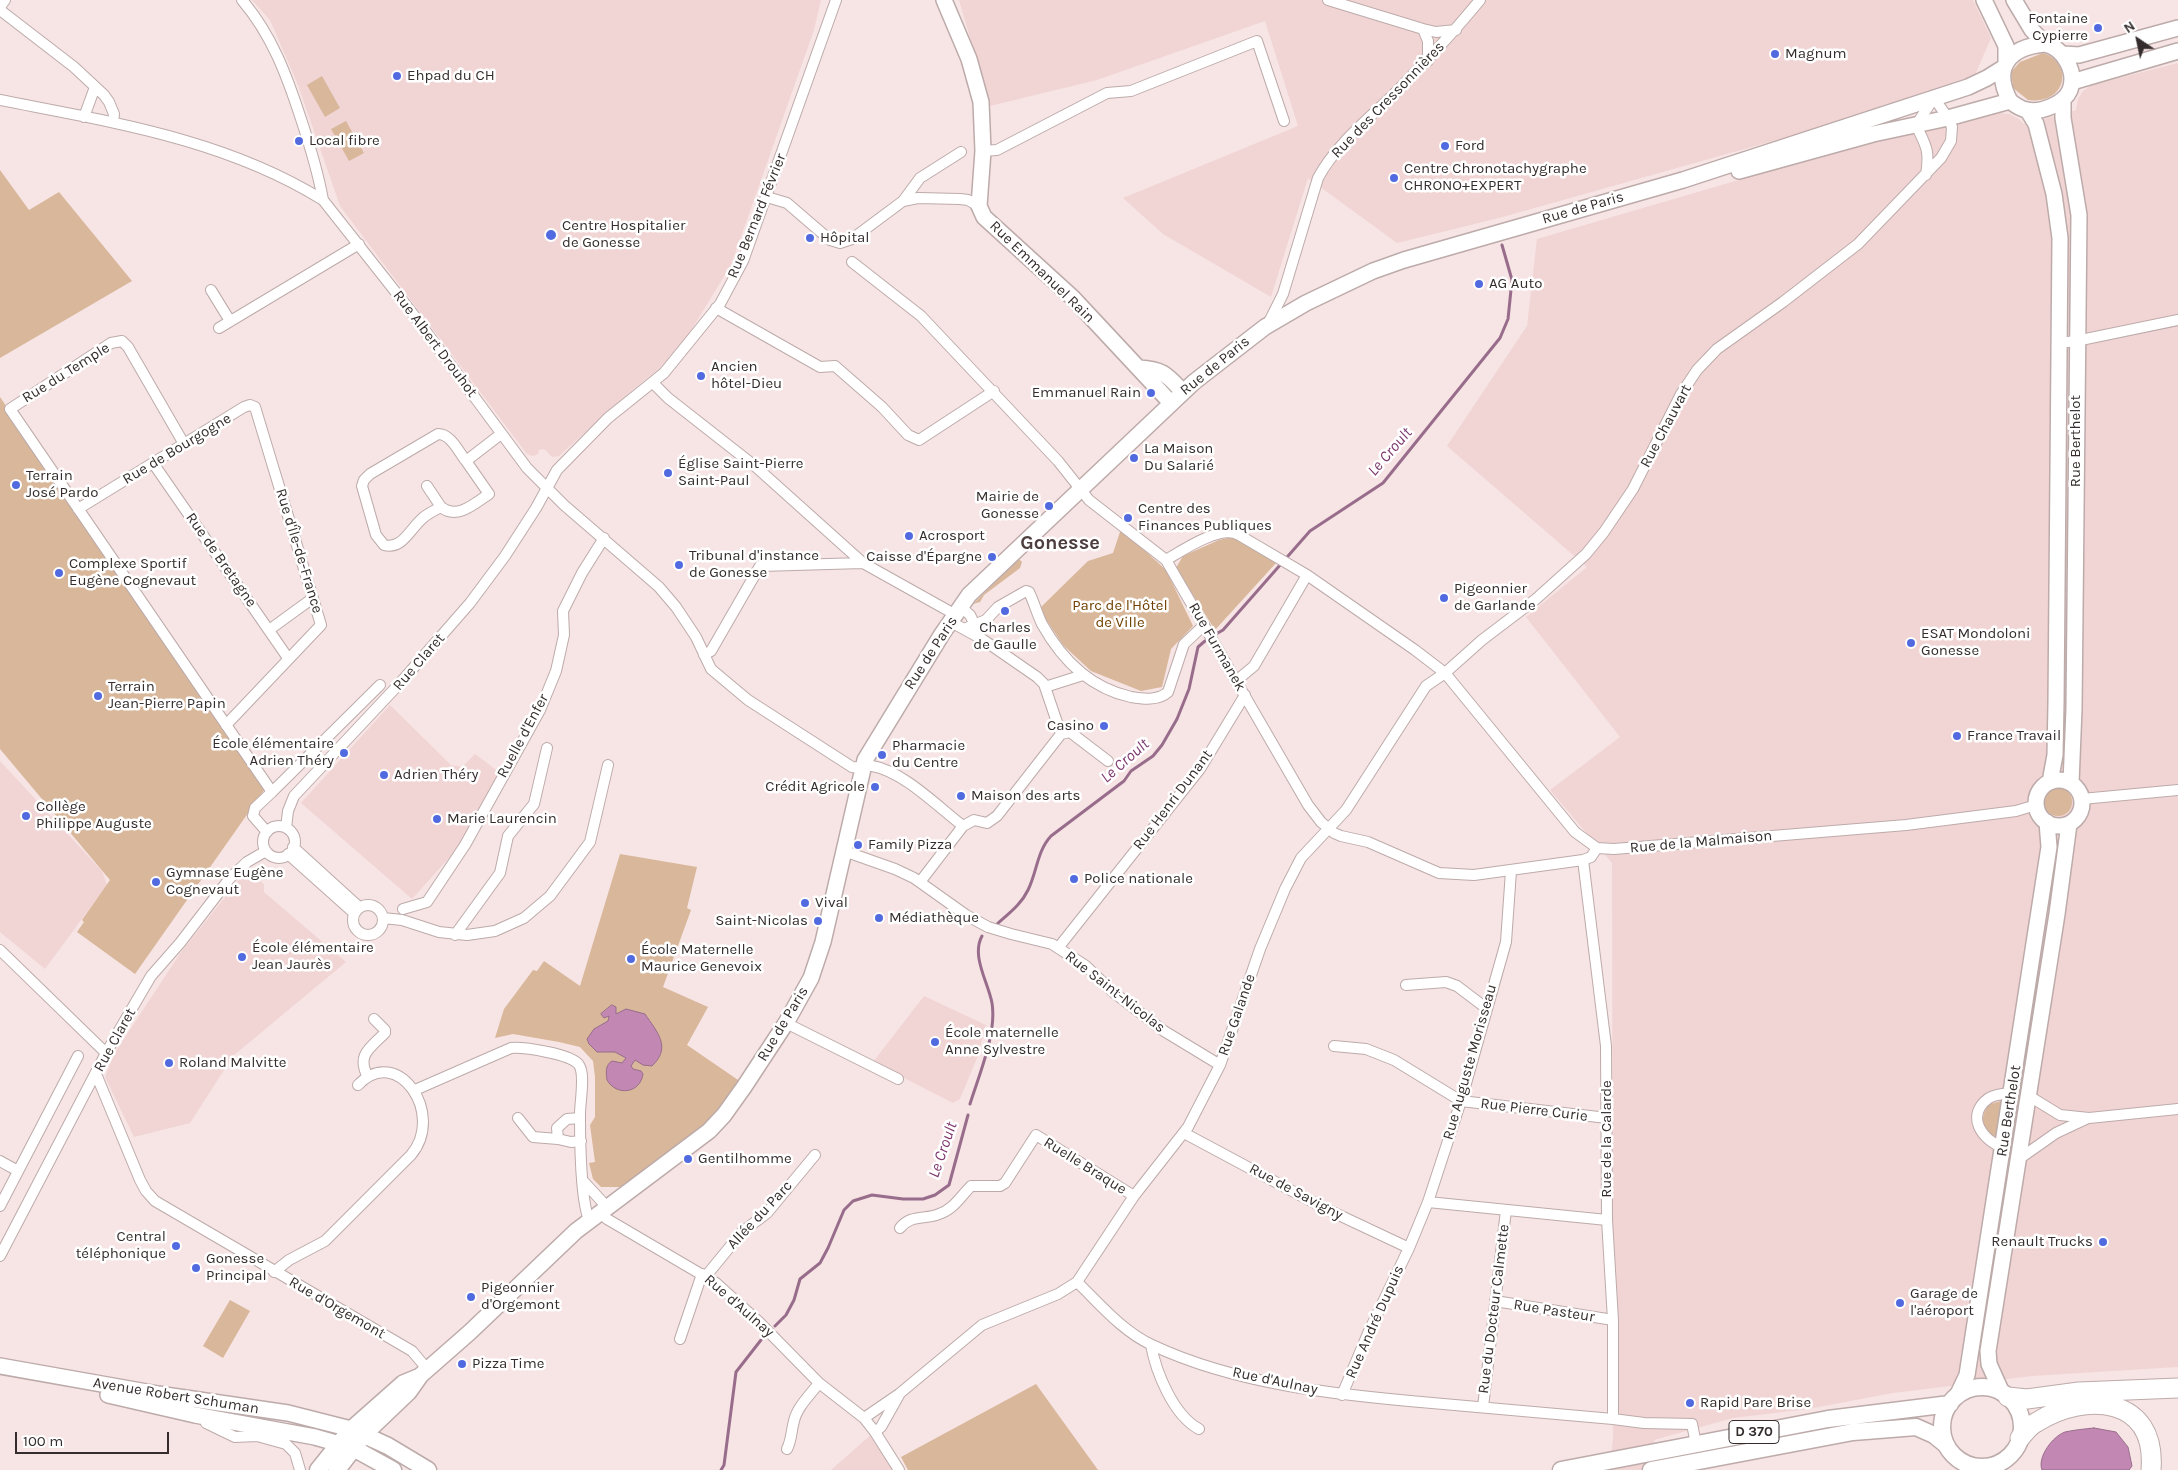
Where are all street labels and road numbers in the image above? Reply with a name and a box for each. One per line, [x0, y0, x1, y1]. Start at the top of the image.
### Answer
street label: Rue des Cressonnières [1328, 38, 1448, 162]
street label: Rue Bernard Février [724, 151, 790, 281]
street label: Rue de Paris [1540, 188, 1626, 228]
street label: Rue Emmanuel Rain [986, 217, 1098, 327]
street label: Rue Albert Drouhot [389, 287, 481, 401]
street label: Rue de Paris [1177, 333, 1253, 399]
street label: Rue du Temple [19, 339, 113, 407]
street label: Rue Chauvart [1636, 381, 1696, 471]
street label: Rue Berthelot [2067, 395, 2085, 487]
street label: Rue de Bourgogne [119, 410, 235, 488]
street label: Rue d'Île-de-France [271, 486, 327, 616]
street label: Rue de Bretagne [182, 509, 260, 611]
street label: Rue Furmanek [1184, 600, 1250, 694]
street label: Rue de Paris [901, 613, 961, 693]
street label: Rue Claret [389, 630, 449, 694]
street label: Ruelle d'Enfer [493, 691, 553, 781]
street label: Rue Henri Dunant [1129, 746, 1217, 854]
street label: Rue de la Malmaison [1629, 827, 1773, 857]
street label: Rue Saint-Nicolas [1061, 947, 1169, 1037]
street label: Rue Galande [1215, 972, 1259, 1058]
street label: Rue Auguste Morisseau [1439, 982, 1501, 1142]
street label: Rue de Paris [754, 983, 812, 1065]
street label: Rue Claret [90, 1005, 140, 1075]
street label: Rue Berthelot [1993, 1064, 2025, 1158]
street label: Rue de la Calarde [1598, 1080, 1616, 1198]
street label: Rue Pierre Curie [1479, 1094, 1589, 1126]
street label: Ruelle Braque [1040, 1133, 1130, 1199]
street label: Rue de Savigny [1246, 1160, 1346, 1224]
street label: Allée du Parc [724, 1177, 796, 1253]
street label: Rue du Docteur Calmette [1475, 1223, 1513, 1395]
street label: Rue André Dupuis [1342, 1263, 1408, 1381]
street label: Rue d'Aulnay [700, 1271, 778, 1341]
street label: Rue d'Orgemont [286, 1273, 388, 1343]
street label: Rue Pasteur [1512, 1296, 1596, 1326]
street label: Rue d'Aulnay [1231, 1363, 1319, 1399]
street label: Avenue Robert Schuman [92, 1374, 260, 1418]
road number: D 370 [1729, 1420, 1779, 1444]

